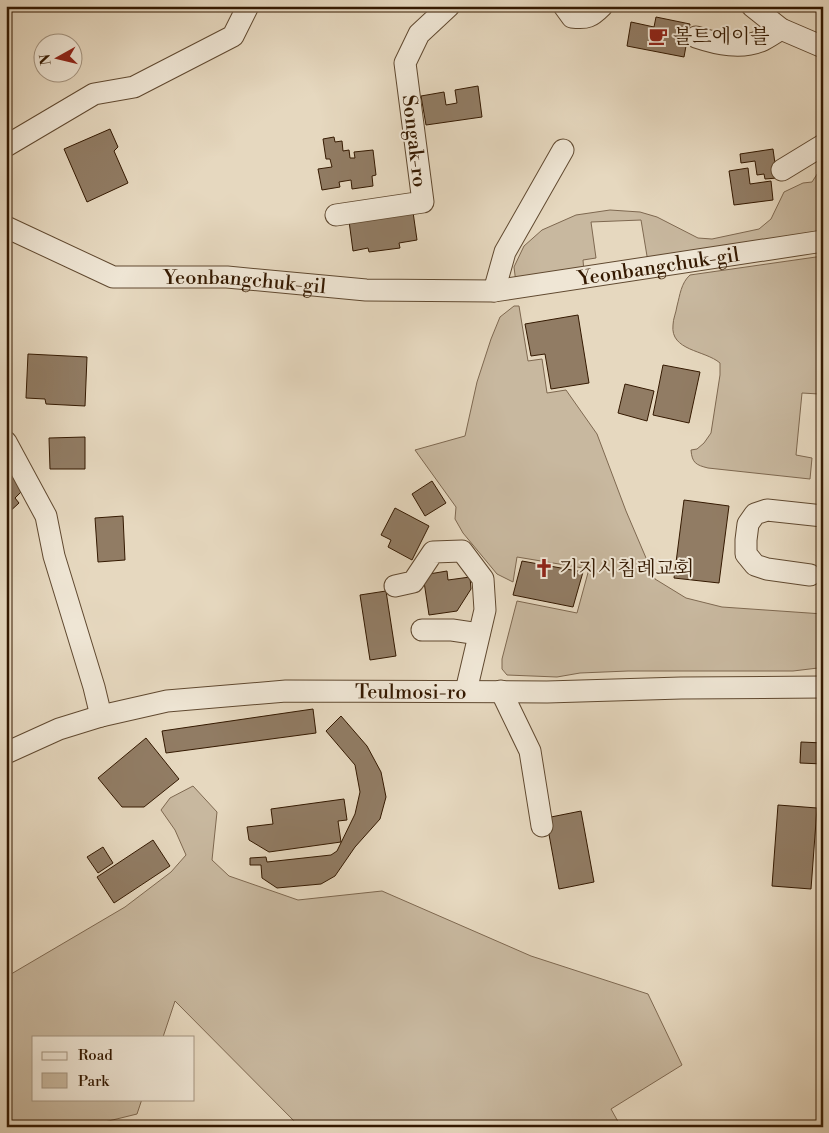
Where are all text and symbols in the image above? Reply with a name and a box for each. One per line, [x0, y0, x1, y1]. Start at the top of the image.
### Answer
cafe icon: 볼트에이블 [647, 25, 669, 47]
place label: 볼트에이블 [673, 25, 770, 50]
north arrow [32, 32, 82, 82]
text: N [36, 53, 56, 66]
street label: Songak-ro [395, 94, 432, 189]
street label: Yeonbangchuk-gil [575, 243, 741, 292]
street label: Yeonbangchuk-gil [162, 266, 327, 300]
church icon: 기지시침례교회 [533, 557, 555, 579]
place label: 기지시침례교회 [559, 557, 694, 582]
street label: Teulmosi-ro [355, 680, 467, 706]
legend [32, 1036, 195, 1100]
text: Road [78, 1046, 113, 1065]
text: Park [78, 1072, 110, 1091]

